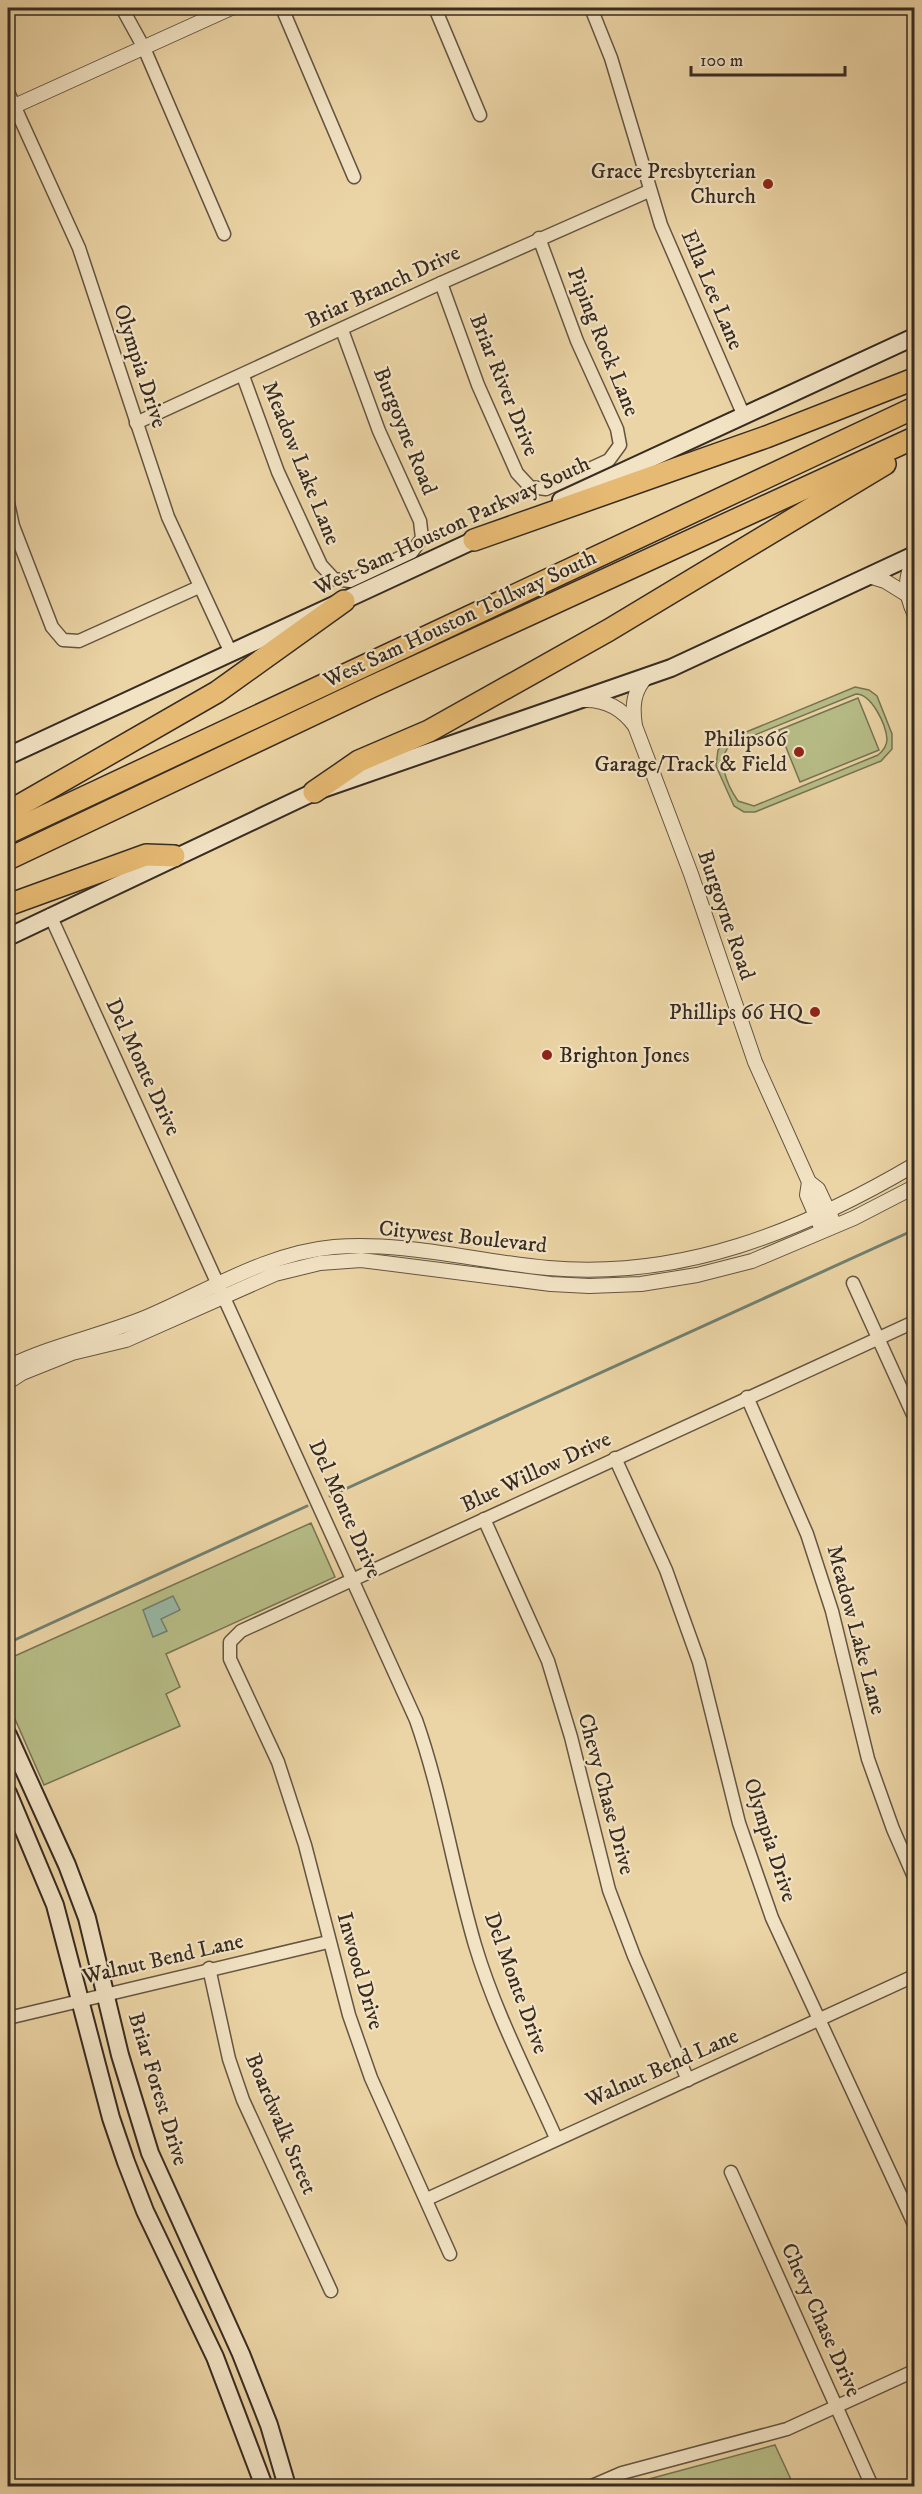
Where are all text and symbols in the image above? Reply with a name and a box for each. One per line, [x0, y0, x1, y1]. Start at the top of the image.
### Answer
scale bar [691, 39, 846, 77]
text: 100 m [700, 50, 743, 72]
place label: Grace Presbyterian Church [591, 158, 756, 210]
marker: Grace Presbyterian Church [761, 177, 775, 191]
street label: Ella Lee Lane [675, 226, 749, 354]
street label: Briar Branch Drive [301, 239, 465, 335]
street label: Piping Rock Lane [561, 264, 645, 420]
street label: Olympia Drive [107, 301, 173, 431]
street label: Briar River Drive [463, 310, 545, 460]
street label: Burgoyne Road [367, 363, 443, 499]
street label: Meadow Lake Lane [256, 377, 346, 549]
street label: West Sam Houston Parkway South [309, 450, 595, 602]
street label: West Sam Houston Tollway South [318, 544, 601, 695]
place label: Philips66 Garage/Track & Field [594, 726, 789, 778]
marker: Philips66 Garage/Track & Field [792, 745, 806, 759]
street label: Burgoyne Road [691, 847, 761, 983]
street label: Del Monte Drive [99, 994, 187, 1140]
place label: Phillips 66 HQ [669, 999, 813, 1026]
marker: Phillips 66 HQ [808, 1005, 822, 1019]
place label: Brighton Jones [559, 1042, 690, 1069]
marker: Brighton Jones [540, 1048, 554, 1062]
street label: Citywest Boulevard [378, 1215, 548, 1259]
street label: Blue Willow Drive [457, 1425, 615, 1519]
street label: Del Monte Drive [302, 1436, 388, 1582]
street label: Meadow Lake Lane [820, 1542, 892, 1718]
street label: Chevy Chase Drive [572, 1710, 640, 1878]
street label: Olympia Drive [737, 1775, 803, 1905]
street label: Inwood Drive [330, 1909, 390, 2033]
street label: Del Monte Drive [478, 1909, 554, 2057]
street label: Walnut Bend Lane [79, 1927, 246, 1991]
street label: Briar Forest Drive [122, 2009, 194, 2169]
street label: Walnut Bend Lane [580, 2022, 743, 2114]
street label: Boardwalk Street [239, 2049, 323, 2199]
street label: Chevy Chase Drive [775, 2239, 867, 2401]

